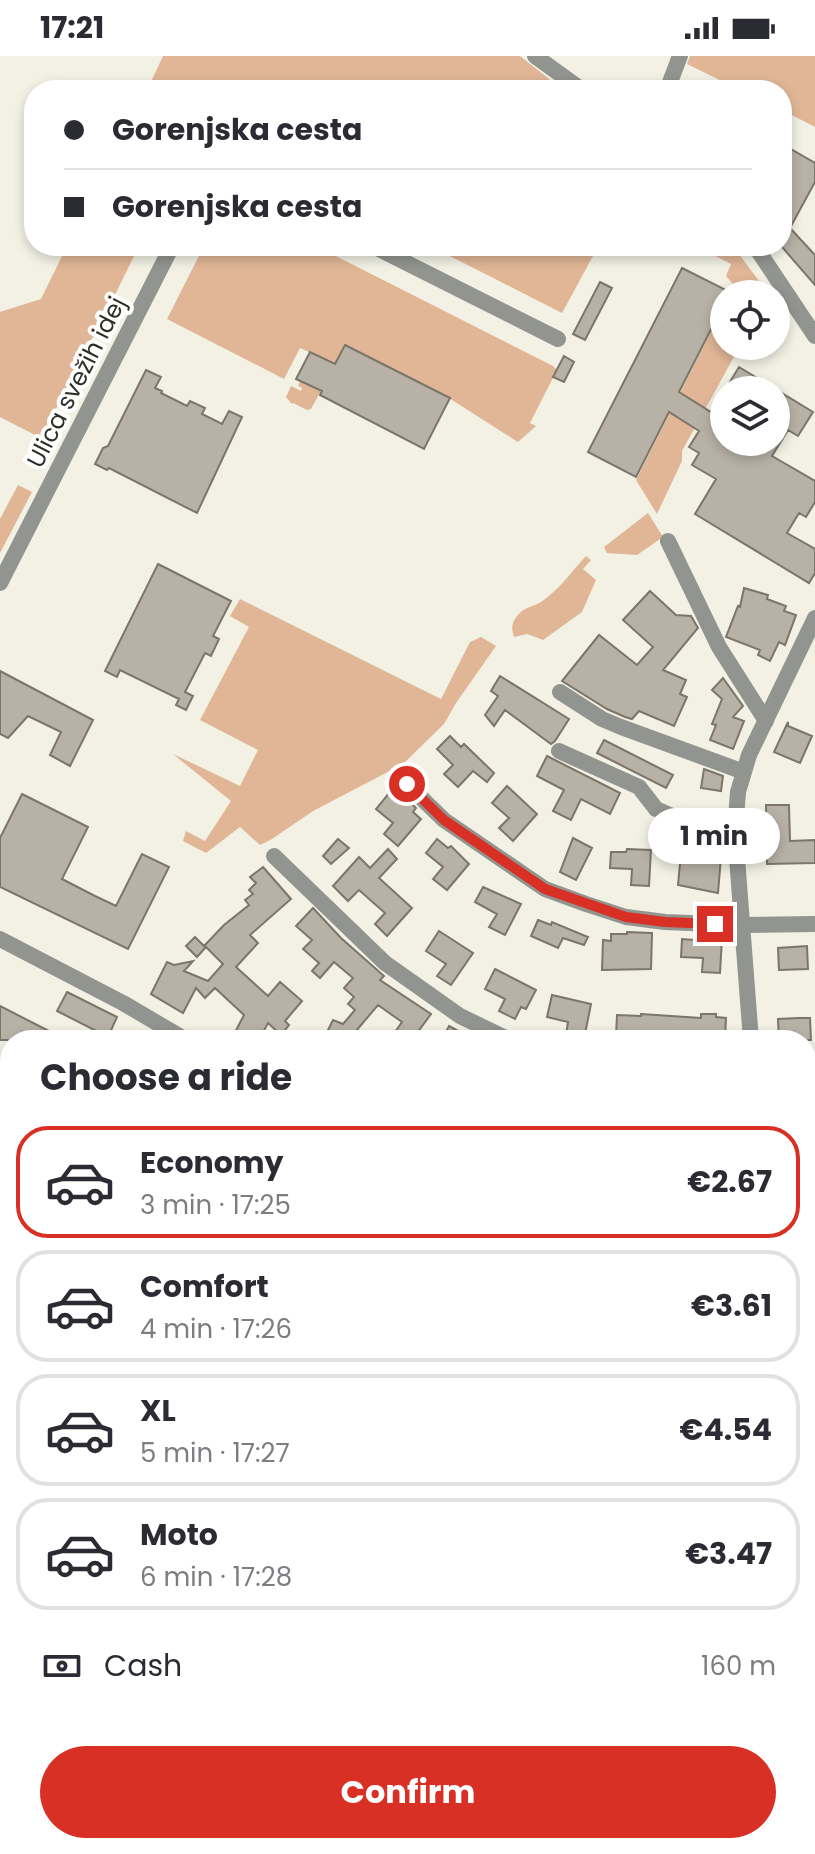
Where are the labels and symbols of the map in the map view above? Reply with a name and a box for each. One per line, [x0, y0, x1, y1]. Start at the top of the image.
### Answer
street label: Ulica svežih idej [19, 291, 133, 473]
route start [389, 766, 425, 802]
callout: 1 min [649, 808, 781, 864]
route end [697, 906, 733, 942]

